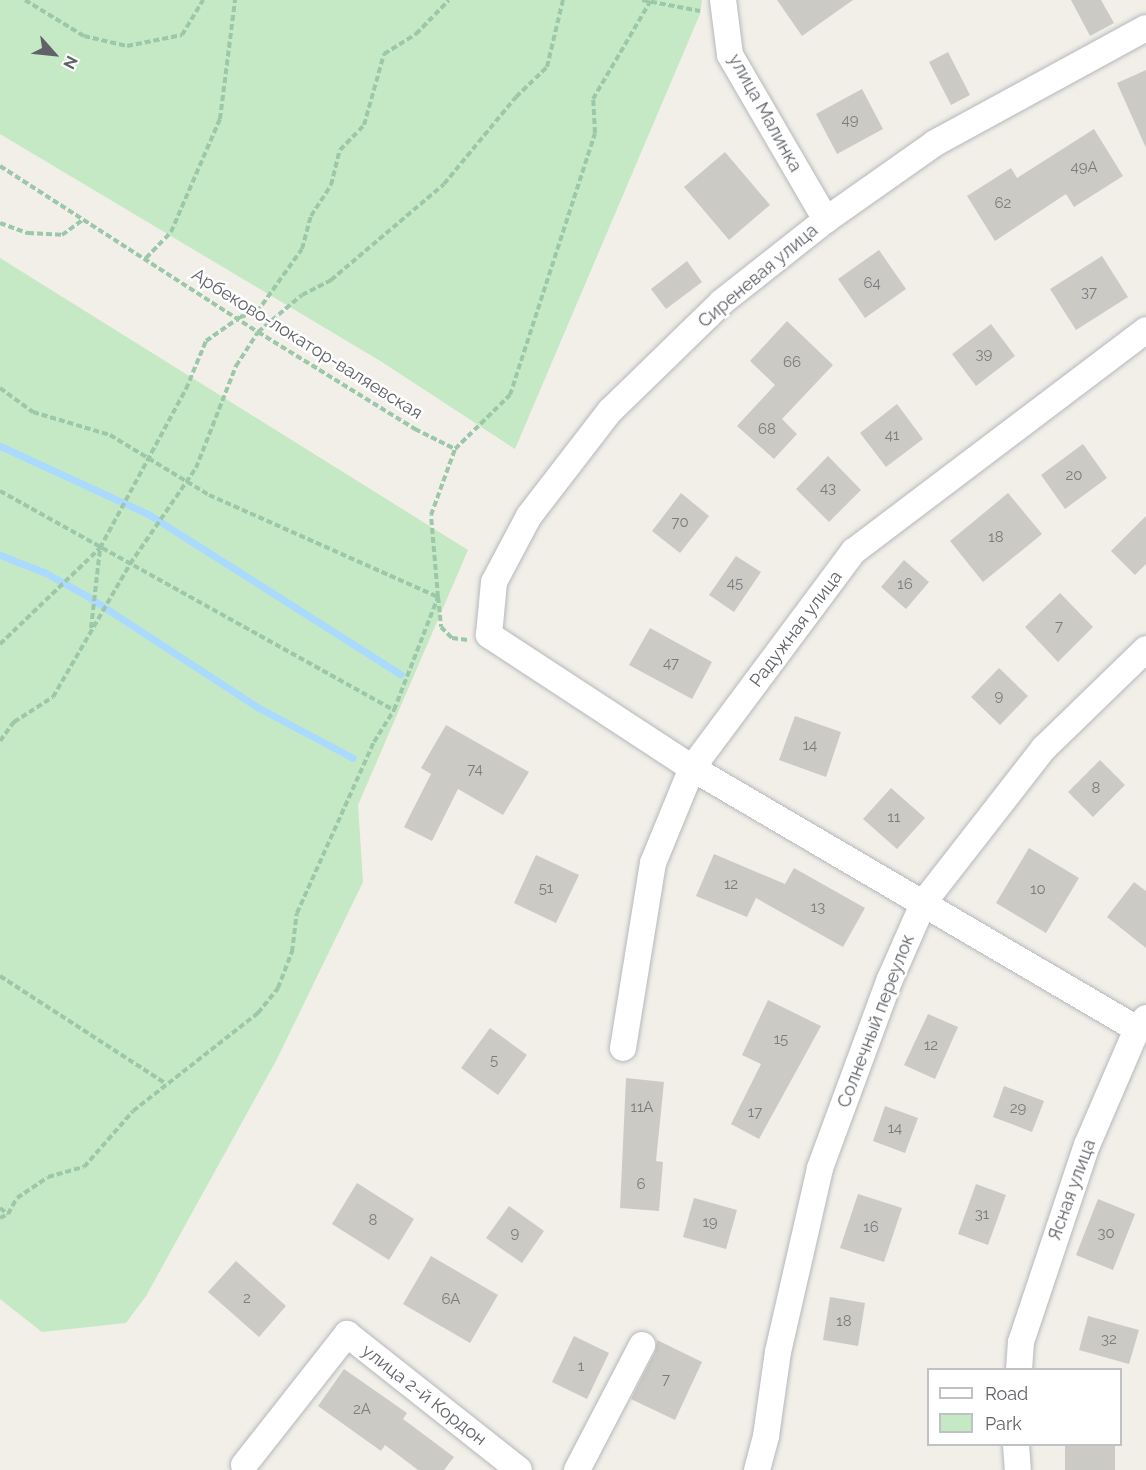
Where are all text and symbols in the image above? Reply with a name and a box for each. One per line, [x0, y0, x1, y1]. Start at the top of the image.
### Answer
north arrow [24, 24, 84, 84]
street label: улица Малинка [724, 50, 806, 176]
text: N [59, 53, 82, 72]
house number: 49 [842, 112, 858, 130]
house number: 49А [1070, 159, 1098, 177]
house number: 62 [995, 195, 1011, 213]
street label: Сиреневая улица [694, 220, 822, 332]
street label: Арбеково-локатор-валяевская [188, 264, 426, 424]
house number: 64 [863, 275, 881, 293]
house number: 37 [1081, 284, 1097, 302]
house number: 39 [976, 346, 992, 364]
house number: 66 [783, 354, 801, 372]
house number: 68 [758, 421, 776, 439]
house number: 41 [885, 427, 899, 445]
house number: 20 [1066, 467, 1082, 485]
house number: 43 [820, 480, 836, 498]
house number: 70 [671, 514, 689, 532]
house number: 18 [988, 529, 1004, 547]
street label: Радужная улица [745, 566, 847, 692]
house number: 45 [727, 575, 743, 593]
house number: 16 [897, 576, 913, 594]
house number: 7 [1055, 618, 1063, 636]
house number: 47 [663, 655, 679, 673]
house number: 9 [995, 688, 1003, 706]
house number: 14 [803, 737, 817, 755]
house number: 74 [467, 761, 483, 779]
house number: 8 [1092, 780, 1100, 798]
house number: 11 [888, 809, 900, 827]
house number: 12 [724, 876, 738, 894]
house number: 51 [539, 880, 553, 898]
house number: 10 [1030, 881, 1046, 899]
house number: 13 [811, 899, 825, 917]
street label: Солнечный переулок [833, 931, 919, 1111]
house number: 15 [774, 1031, 788, 1049]
house number: 12 [924, 1037, 938, 1055]
house number: 5 [490, 1052, 498, 1070]
house number: 11А [631, 1099, 653, 1117]
house number: 29 [1010, 1100, 1026, 1118]
house number: 17 [748, 1104, 762, 1122]
house number: 14 [888, 1120, 902, 1138]
street label: Ясная улица [1044, 1136, 1100, 1244]
house number: 6 [636, 1176, 646, 1194]
house number: 31 [975, 1206, 989, 1224]
house number: 8 [369, 1212, 377, 1230]
house number: 19 [702, 1214, 718, 1232]
house number: 16 [863, 1219, 879, 1237]
house number: 9 [511, 1225, 519, 1243]
house number: 30 [1097, 1225, 1115, 1243]
house number: 2 [243, 1290, 251, 1308]
house number: 6А [442, 1291, 460, 1309]
house number: 18 [836, 1313, 852, 1331]
house number: 32 [1101, 1331, 1117, 1349]
street label: улица 2-й Кордон [357, 1340, 491, 1450]
house number: 1 [578, 1358, 584, 1376]
legend [927, 1368, 1122, 1446]
house number: 7 [662, 1371, 670, 1389]
text: Road [985, 1383, 1028, 1404]
house number: 2А [353, 1401, 371, 1419]
text: Park [985, 1413, 1022, 1434]

